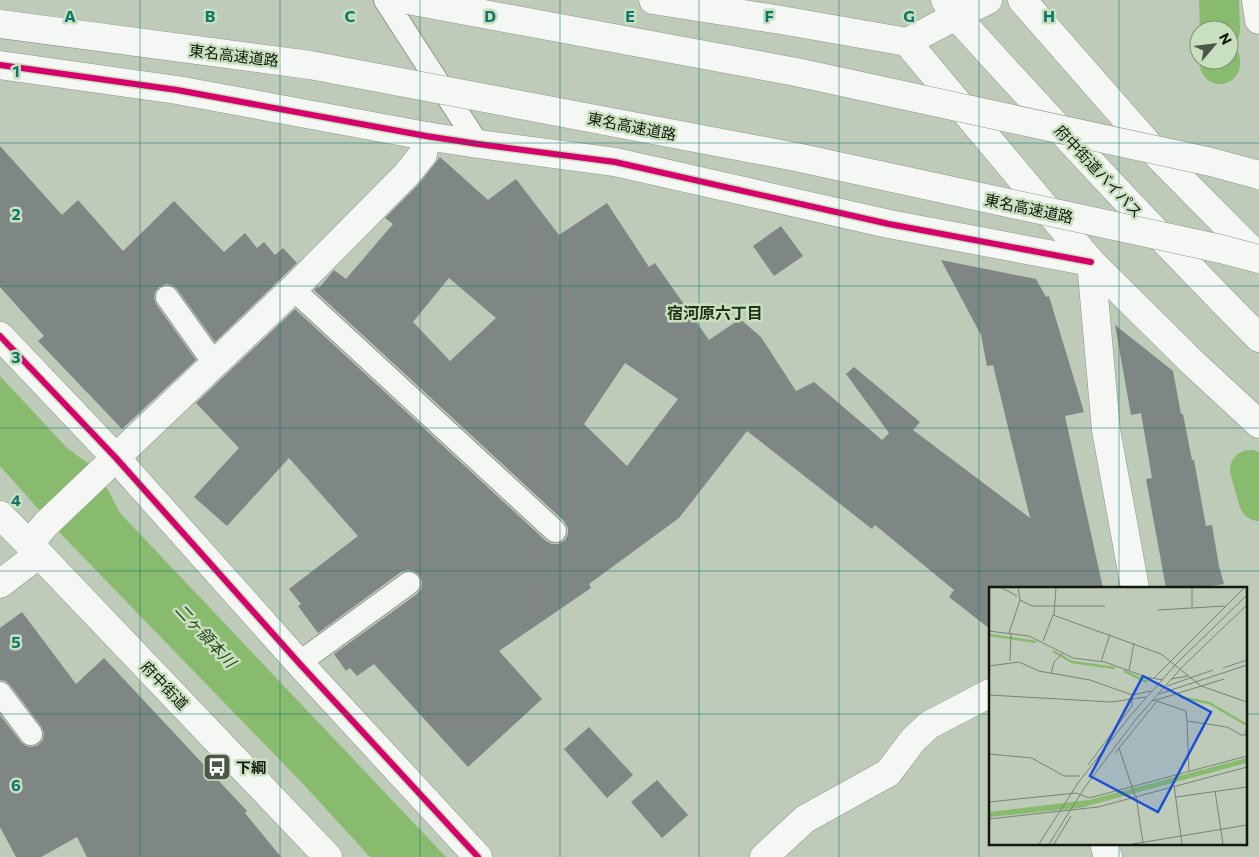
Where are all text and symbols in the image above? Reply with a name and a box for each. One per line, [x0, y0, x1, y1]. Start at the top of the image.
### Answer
text: A [64, 6, 76, 25]
text: B [205, 6, 216, 25]
text: C [345, 6, 356, 25]
text: D [484, 6, 496, 25]
text: E [625, 6, 635, 25]
text: F [764, 6, 774, 25]
text: G [903, 6, 915, 25]
text: H [1043, 6, 1055, 25]
north arrow [1189, 20, 1239, 70]
text: N [1216, 30, 1236, 47]
street label: 東名高速道路 [188, 41, 280, 69]
text: 1 [12, 61, 20, 80]
street label: 東名高速道路 [586, 109, 678, 143]
street label: 府中街道バイパス [1052, 121, 1146, 221]
street label: 東名高速道路 [983, 190, 1075, 226]
text: 2 [11, 204, 21, 223]
district label: 宿河原六丁目 [667, 303, 763, 322]
text: 3 [11, 347, 21, 366]
text: 4 [11, 490, 21, 509]
inset map [989, 587, 1246, 844]
water label: 二ヶ領本川 [172, 599, 242, 672]
text: 5 [11, 632, 21, 651]
street label: 府中街道 [138, 657, 192, 713]
bus stop icon: 下綱 [202, 752, 232, 782]
place label: 下綱 [236, 758, 266, 776]
text: 6 [11, 775, 21, 794]

